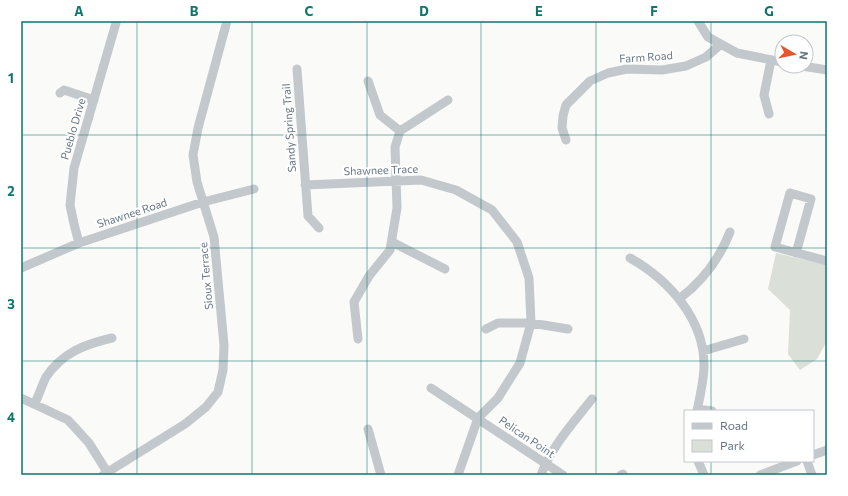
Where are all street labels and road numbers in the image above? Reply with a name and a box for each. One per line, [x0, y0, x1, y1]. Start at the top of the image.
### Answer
street label: Farm Road [619, 48, 673, 65]
street label: Sandy Spring Trail [279, 83, 298, 173]
street label: Pueblo Drive [58, 96, 88, 161]
street label: Shawnee Trace [343, 162, 419, 177]
street label: Shawnee Road [95, 195, 169, 230]
street label: Sioux Terrace [196, 242, 215, 310]
street label: Pelican Point [497, 413, 558, 460]

